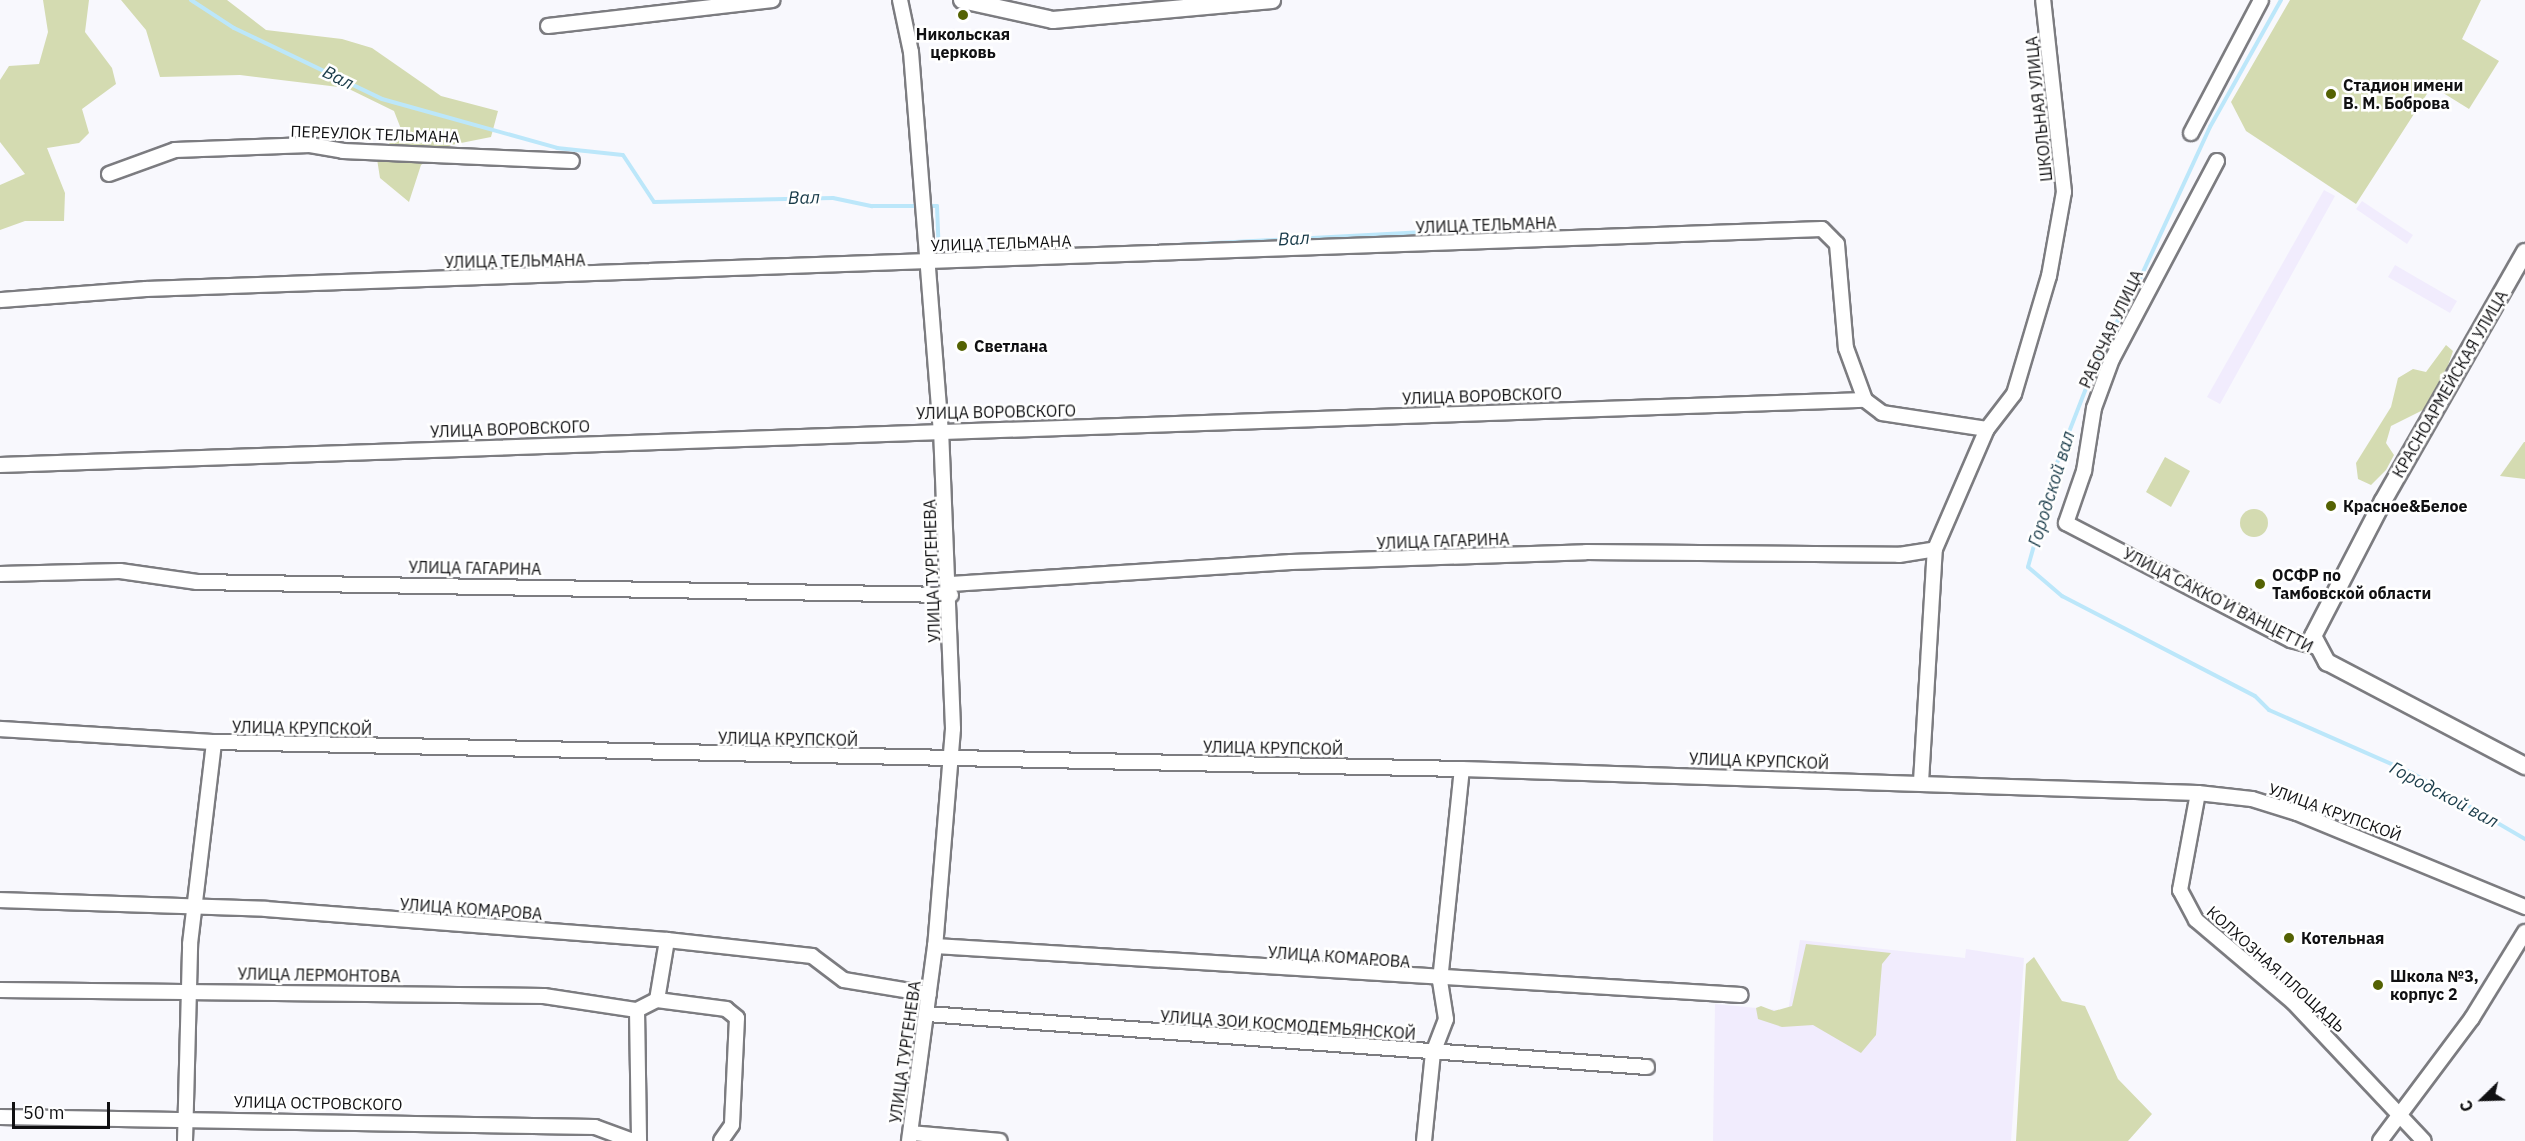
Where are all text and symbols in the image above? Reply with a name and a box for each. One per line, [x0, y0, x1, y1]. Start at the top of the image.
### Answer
marker: Никольская церковь [956, 8, 970, 22]
place label: Никольская церковь [916, 24, 1010, 62]
street label: ШКОЛЬНАЯ УЛИЦА [2022, 35, 2056, 183]
water label: Вал [319, 61, 357, 95]
place label: Стадион имени В. М. Боброва [2343, 75, 2463, 113]
marker: Стадион имени В. М. Боброва [2324, 87, 2338, 101]
street label: ПЕРЕУЛОК ТЕЛЬМАНА [290, 121, 460, 147]
water label: Вал [788, 187, 820, 209]
street label: УЛИЦА ТЕЛЬМАНА [1415, 213, 1557, 237]
water label: Вал [1277, 227, 1311, 251]
street label: УЛИЦА ТЕЛЬМАНА [930, 231, 1072, 255]
street label: УЛИЦА ТЕЛЬМАНА [444, 250, 586, 272]
street label: РАБОЧАЯ УЛИЦА [2075, 267, 2147, 391]
street label: КРАСНОАРМЕЙСКАЯ УЛИЦА [2388, 287, 2512, 481]
place label: Светлана [974, 336, 1048, 356]
marker: Светлана [955, 339, 969, 353]
street label: УЛИЦА ВОРОВСКОГО [1402, 384, 1562, 408]
street label: УЛИЦА ВОРОВСКОГО [916, 401, 1076, 423]
street label: УЛИЦА ВОРОВСКОГО [430, 417, 590, 441]
water label: Городской вал [2024, 428, 2080, 550]
place label: Красное&Белое [2343, 496, 2467, 516]
street label: УЛИЦА ТУРГЕНЕВА [920, 499, 944, 643]
marker: Красное&Белое [2324, 499, 2338, 513]
street label: УЛИЦА ГАГАРИНА [1376, 529, 1510, 553]
street label: УЛИЦА САККО И ВАНЦЕТТИ [2120, 544, 2316, 656]
street label: УЛИЦА ГАГАРИНА [408, 557, 542, 579]
place label: ОСФР по Тамбовской области [2272, 565, 2431, 603]
marker: ОСФР по Тамбовской области [2253, 577, 2267, 591]
street label: УЛИЦА КРУПСКОЙ [232, 717, 372, 739]
street label: УЛИЦА КРУПСКОЙ [718, 728, 858, 750]
street label: УЛИЦА КРУПСКОЙ [1203, 737, 1343, 759]
street label: УЛИЦА КРУПСКОЙ [1689, 749, 1829, 773]
water label: Городской вал [2386, 757, 2502, 833]
street label: УЛИЦА КРУПСКОЙ [2266, 779, 2404, 845]
street label: УЛИЦА КОМАРОВА [399, 894, 543, 924]
street label: КОЛХОЗНАЯ ПЛОЩАДЬ [2203, 902, 2349, 1036]
place label: Котельная [2301, 928, 2384, 948]
marker: Котельная [2282, 931, 2296, 945]
street label: УЛИЦА КОМАРОВА [1267, 942, 1411, 972]
street label: УЛИЦА ЛЕРМОНТОВА [237, 964, 401, 986]
place label: Школа №3, корпус 2 [2390, 966, 2479, 1004]
marker: Школа №3, корпус 2 [2371, 978, 2385, 992]
street label: УЛИЦА ТУРГЕНЕВА [885, 980, 925, 1124]
street label: УЛИЦА ЗОИ КОСМОДЕМЬЯНСКОЙ [1159, 1006, 1417, 1044]
north arrow [2453, 1069, 2513, 1129]
scale bar [15, 1090, 112, 1128]
street label: УЛИЦА ОСТРОВСКОГО [233, 1092, 403, 1114]
text: С [2455, 1097, 2478, 1115]
text: 50 m [23, 1101, 65, 1124]

